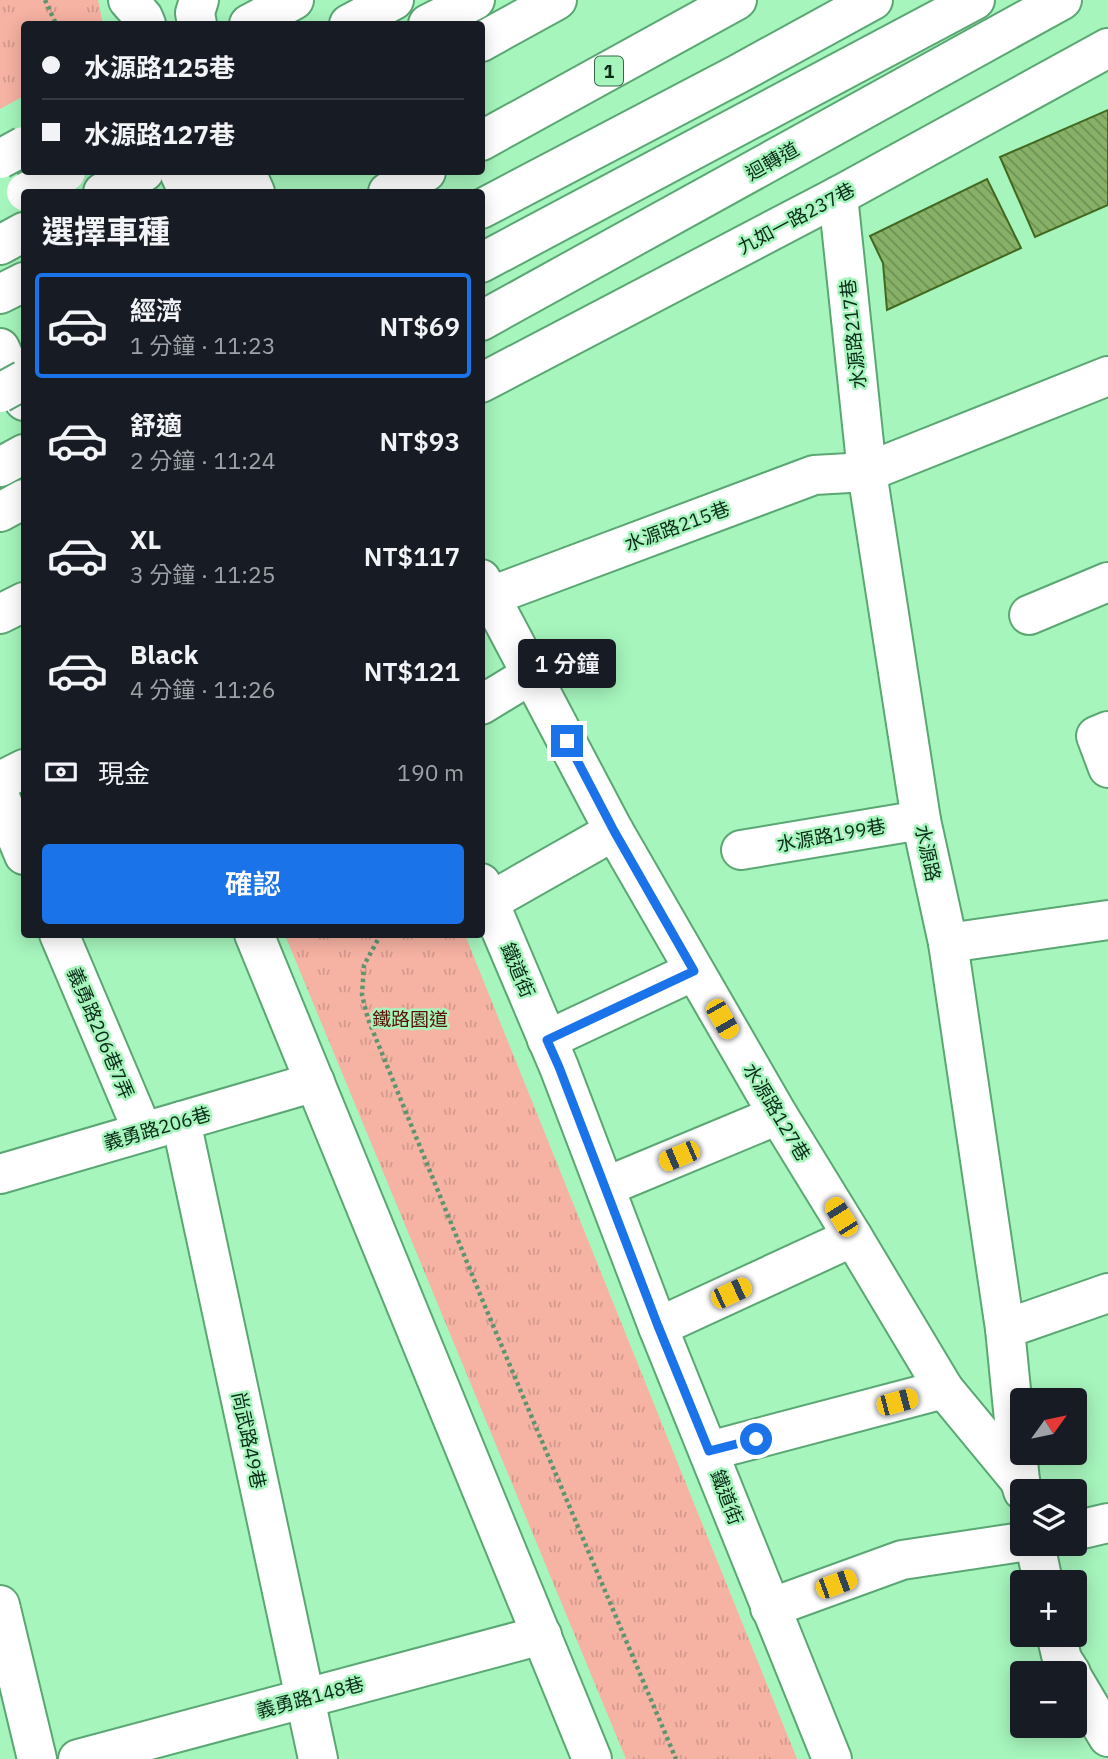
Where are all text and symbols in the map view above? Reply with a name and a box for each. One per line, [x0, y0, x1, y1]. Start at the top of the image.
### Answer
text: 水源路125巷 [84, 50, 235, 84]
road number: 1 [595, 56, 623, 86]
text: 水源路127巷 [84, 117, 235, 151]
street label: 迴轉道 [741, 137, 803, 185]
street label: 九如一路237巷 [733, 177, 859, 259]
text: 選擇車種 [42, 210, 170, 252]
street label: 水源路217巷 [835, 278, 871, 390]
text: 經濟 [130, 293, 182, 327]
icon: car [46, 294, 109, 357]
text: NT$69 [379, 309, 460, 343]
text: 1 分鐘 · 11:23 [130, 330, 276, 360]
text: 舒適 [130, 408, 182, 442]
icon: car [46, 409, 109, 472]
text: NT$93 [379, 424, 460, 458]
text: 2 分鐘 · 11:24 [130, 445, 276, 475]
street label: 水源路215巷 [621, 496, 733, 556]
text: XL [130, 522, 161, 556]
icon: car [46, 524, 109, 587]
text: NT$117 [364, 539, 460, 573]
text: 3 分鐘 · 11:25 [130, 559, 276, 589]
text: Black [130, 637, 198, 671]
icon: car [46, 639, 109, 702]
callout: 1 分鐘 [518, 640, 616, 688]
text: 1 分鐘 [534, 648, 600, 678]
text: NT$121 [364, 654, 460, 688]
text: 4 分鐘 · 11:26 [130, 674, 276, 704]
route end [551, 725, 583, 757]
icon: cash [42, 753, 80, 791]
text: 現金 [98, 756, 150, 790]
text: 190 m [397, 757, 464, 787]
street label: 水源路199巷 [775, 814, 887, 856]
street label: 水源路 [910, 823, 946, 883]
button: 確認 [42, 844, 464, 924]
street label: 鐵道街 [496, 939, 540, 1001]
street label: 義勇路206巷7弄 [62, 964, 140, 1102]
car [703, 996, 742, 1042]
park label: 鐵路園道 [372, 1007, 448, 1031]
street label: 水源路127巷 [738, 1059, 816, 1165]
street label: 義勇路206巷 [101, 1101, 213, 1155]
car [656, 1138, 703, 1174]
car [821, 1194, 862, 1240]
car [708, 1275, 755, 1311]
car [874, 1386, 921, 1418]
north arrow [1010, 1388, 1087, 1465]
map controls [1010, 1388, 1087, 1738]
street label: 尚武路49巷 [227, 1389, 271, 1491]
route start [740, 1423, 772, 1455]
street label: 鐵道街 [706, 1466, 748, 1528]
button: layers [1010, 1479, 1087, 1556]
car [813, 1567, 860, 1601]
button: + [1010, 1570, 1087, 1647]
button: − [1010, 1661, 1087, 1738]
street label: 義勇路148巷 [254, 1671, 366, 1723]

